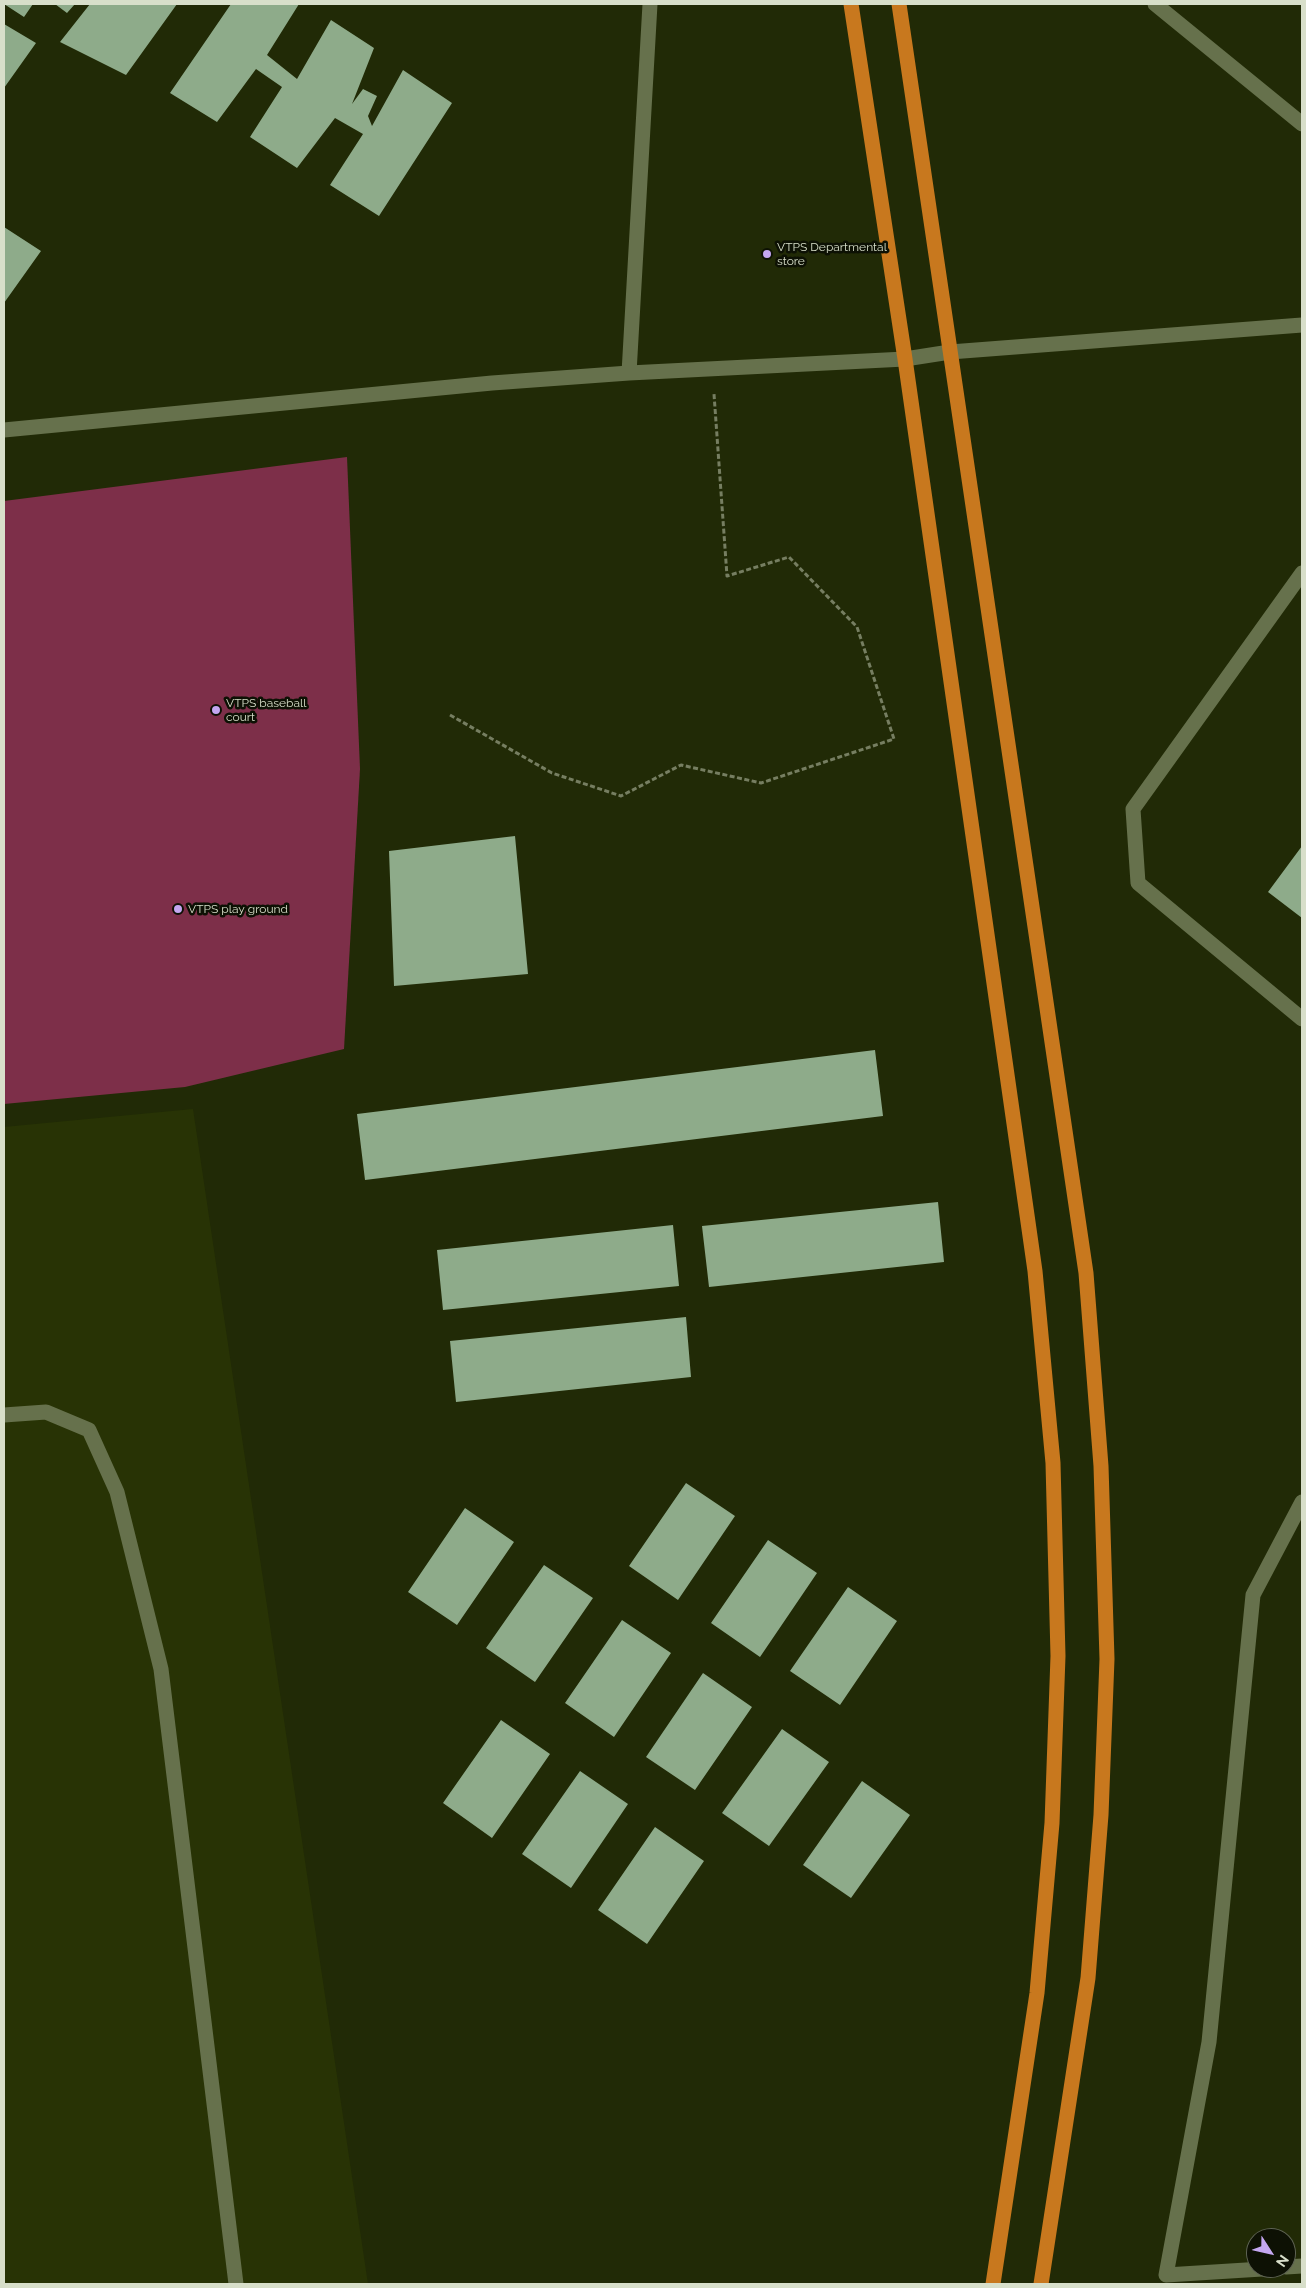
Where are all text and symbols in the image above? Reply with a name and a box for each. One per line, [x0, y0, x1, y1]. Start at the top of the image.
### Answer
place label: VTPS Departmental store [777, 240, 887, 268]
marker: VTPS Departmental store [761, 248, 773, 260]
place label: VTPS baseball court [226, 696, 307, 724]
marker: VTPS baseball court [210, 704, 222, 716]
place label: VTPS play ground [188, 902, 288, 916]
marker: VTPS play ground [172, 903, 184, 915]
north arrow [1246, 2228, 1296, 2278]
text: N [1273, 2252, 1292, 2270]

